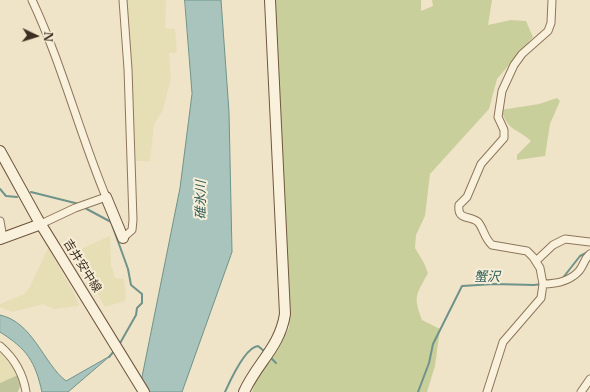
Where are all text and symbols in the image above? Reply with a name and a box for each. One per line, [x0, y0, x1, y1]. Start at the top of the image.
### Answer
north arrow [16, 16, 56, 56]
text: N [41, 31, 55, 42]
water label: 碓氷川 [193, 181, 209, 219]
street label: 吉井安中線 [60, 237, 104, 295]
water label: 蟹沢 [474, 269, 500, 285]

